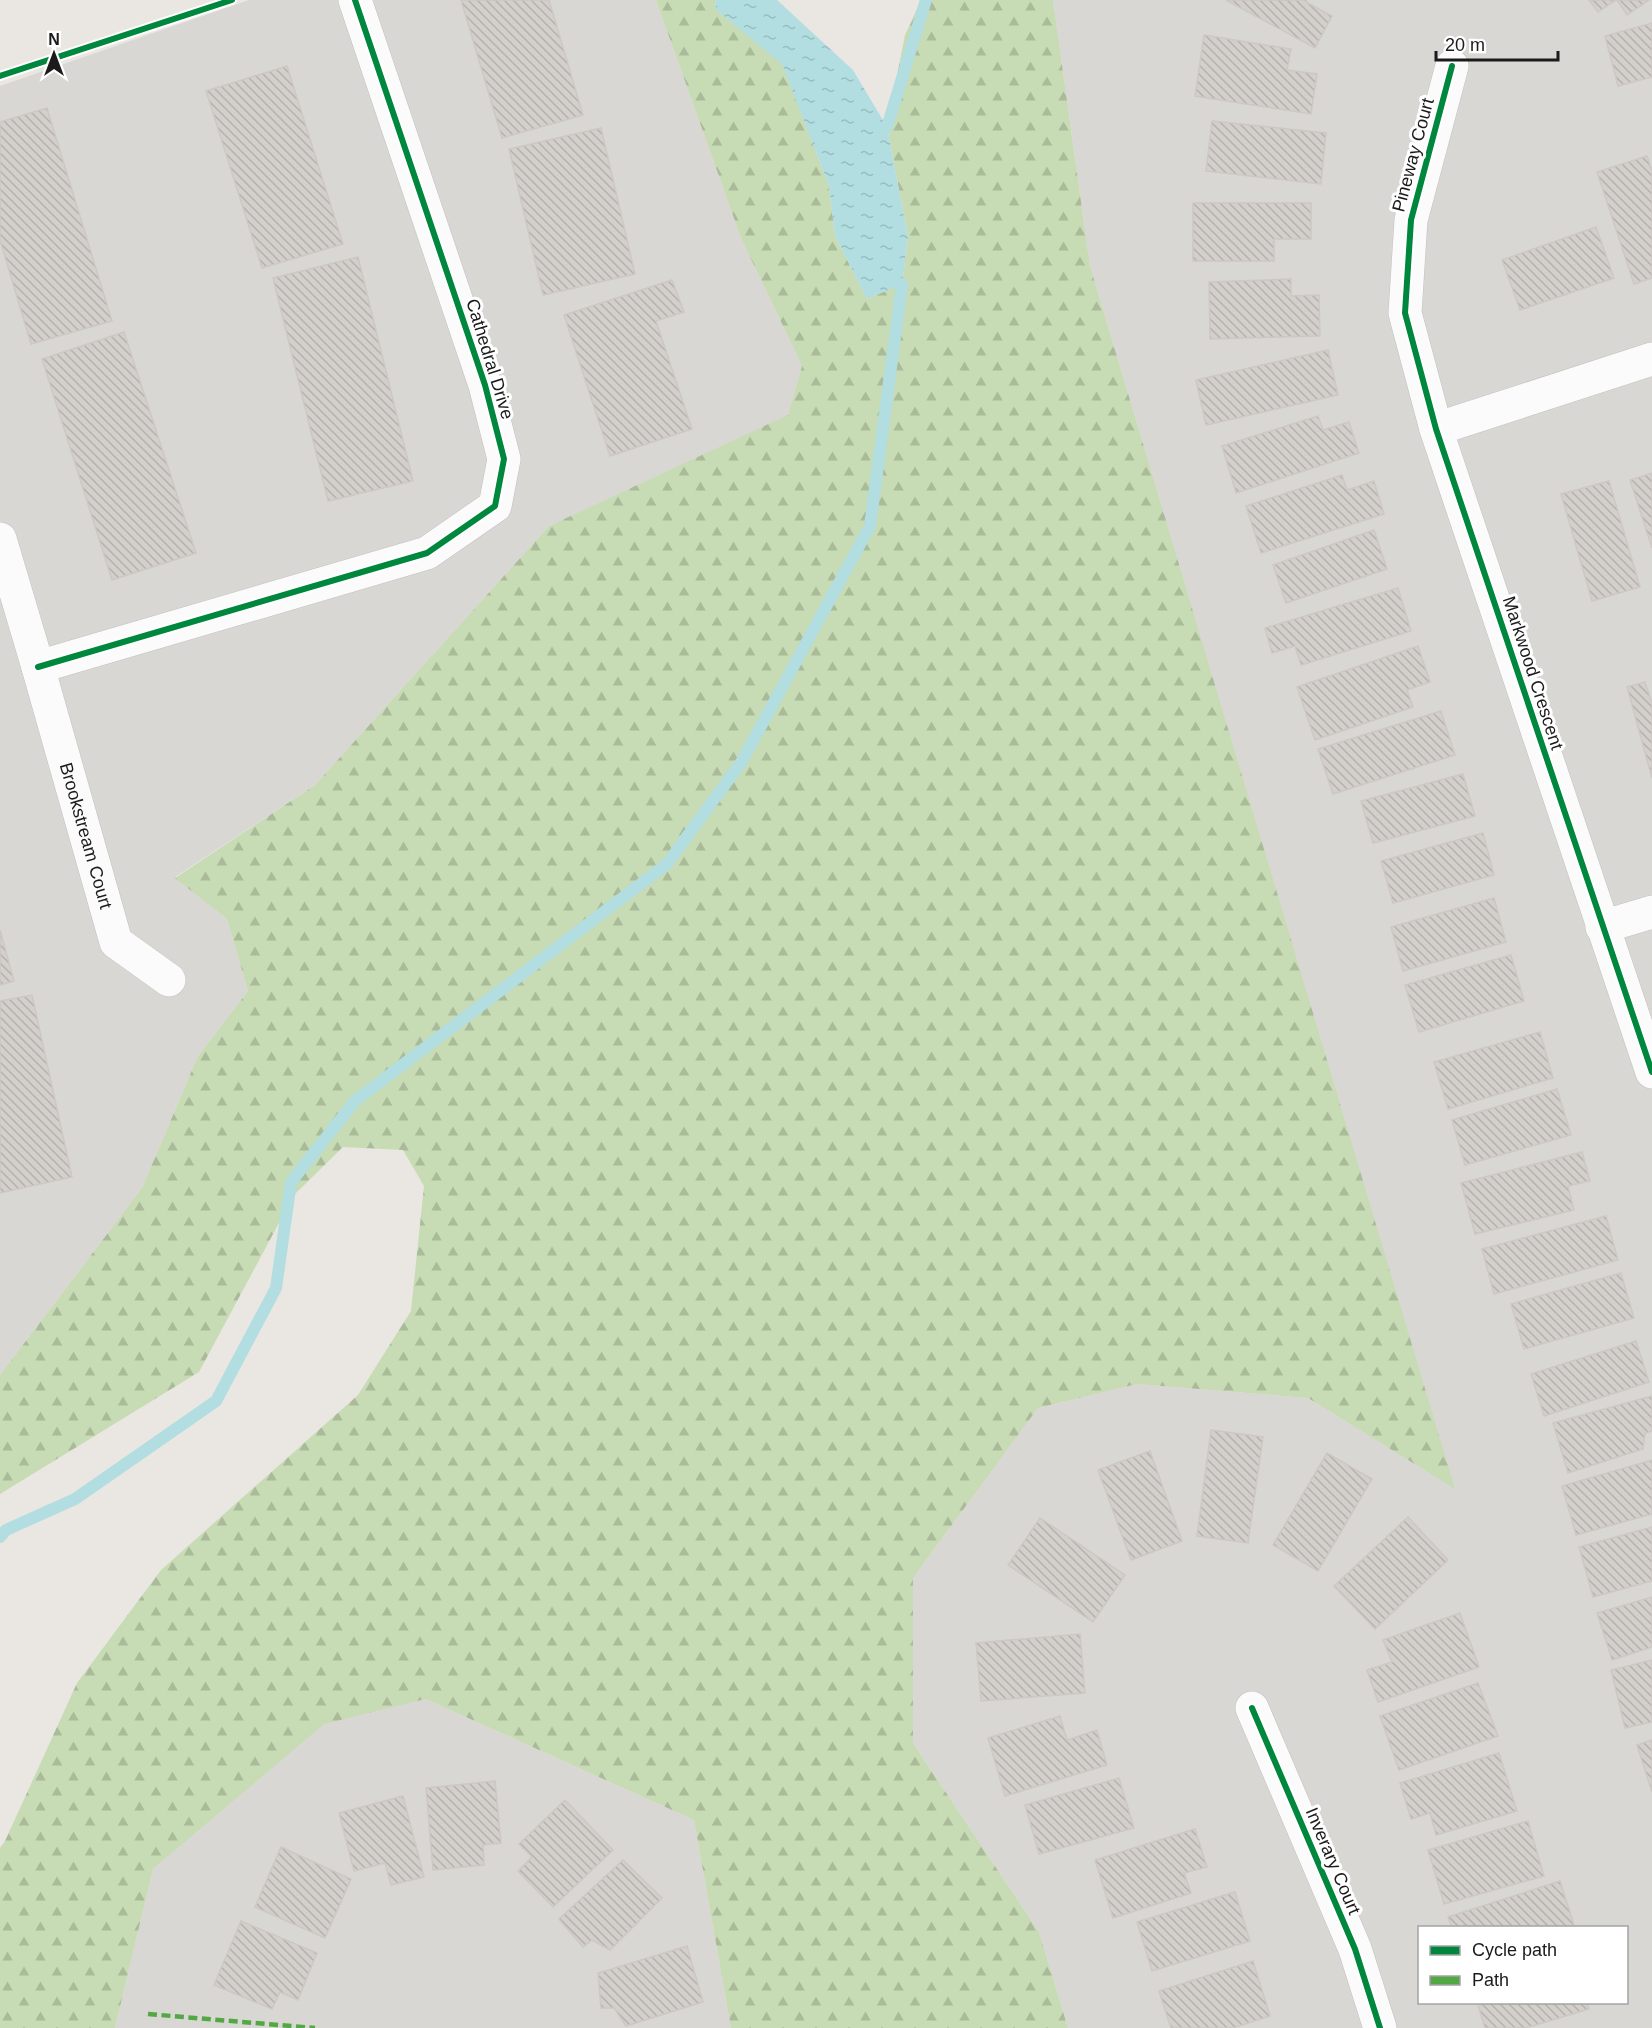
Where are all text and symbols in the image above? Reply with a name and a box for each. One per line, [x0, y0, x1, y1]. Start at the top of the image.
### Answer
north arrow [24, 24, 84, 84]
scale bar [1436, 24, 1558, 62]
text: N [48, 31, 60, 48]
text: 20 m [1445, 35, 1485, 55]
street label: Pineway Court [1388, 96, 1438, 214]
street label: Cathedral Drive [462, 296, 518, 422]
street label: Markwood Crescent [1499, 594, 1567, 752]
street label: Brookstream Court [56, 760, 116, 911]
street label: Inverary Court [1302, 1805, 1364, 1917]
legend [1418, 1926, 1628, 2004]
text: Cycle path [1472, 1940, 1557, 1960]
text: Path [1472, 1970, 1509, 1990]

